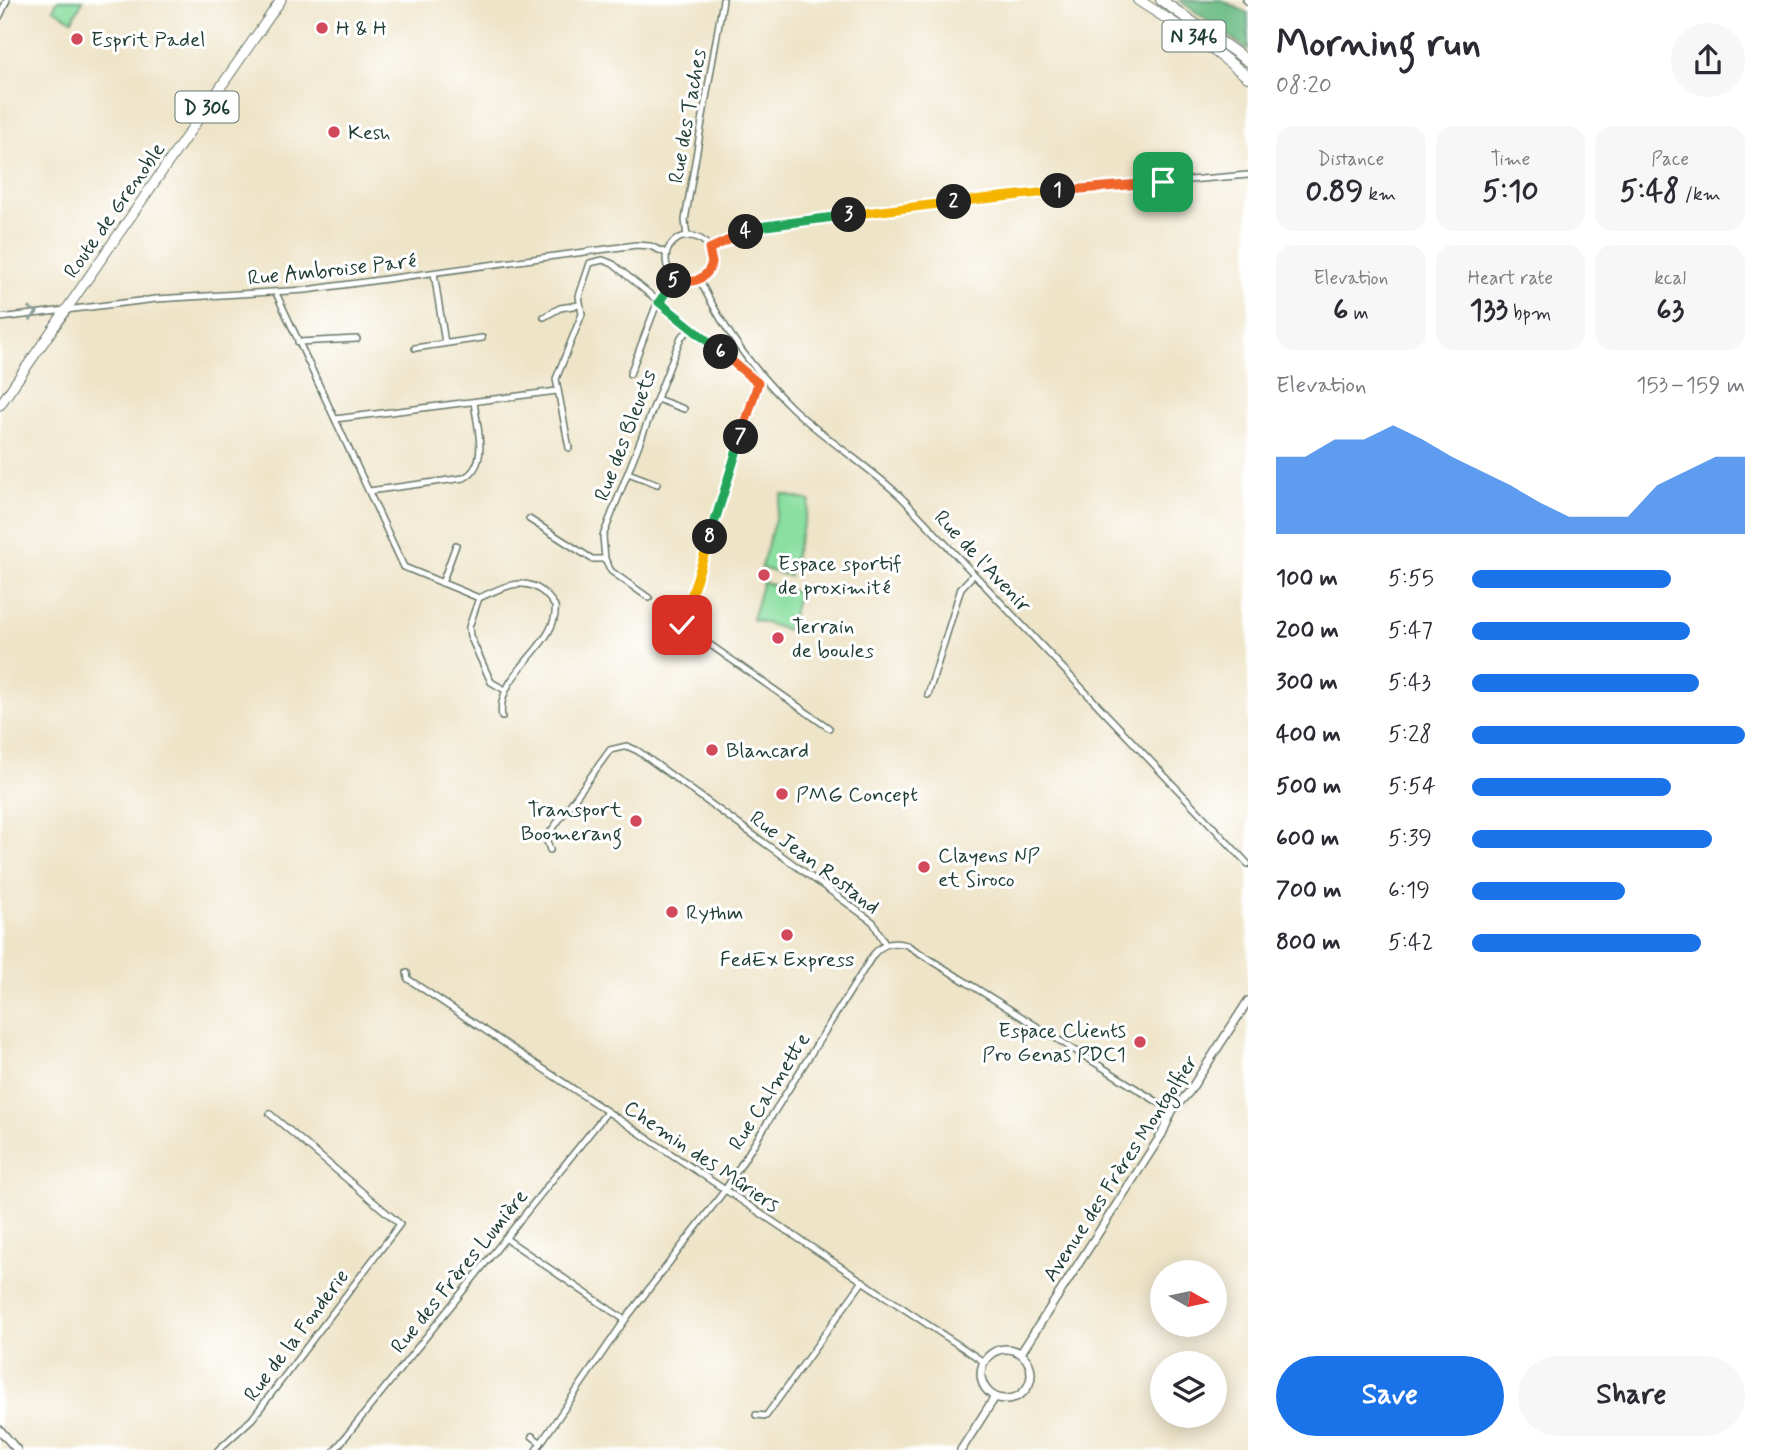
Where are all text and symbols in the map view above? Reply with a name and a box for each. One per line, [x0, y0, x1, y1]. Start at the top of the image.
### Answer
place label: H & H [336, 15, 387, 43]
marker: H & H [314, 20, 330, 36]
road number: N 346 [1162, 20, 1226, 52]
text: Morning run [1276, 20, 1481, 69]
button: share [1671, 23, 1745, 97]
place label: Esprit Padel [91, 26, 206, 54]
marker: Esprit Padel [69, 31, 85, 47]
street label: Rue des Taches [662, 47, 714, 186]
text: 08:20 [1276, 71, 1332, 101]
road number: D 306 [176, 92, 238, 122]
place label: Kesh [348, 119, 391, 147]
marker: Kesh [326, 124, 342, 140]
street label: Route de Grenoble [58, 137, 172, 284]
text: Distance [1317, 147, 1384, 172]
text: Time [1491, 147, 1530, 172]
text: Pace [1651, 147, 1689, 172]
pin [1133, 152, 1193, 212]
icon: arrive [1144, 163, 1182, 201]
text: 0.89 [1305, 172, 1363, 211]
text: 5:10 [1482, 172, 1539, 211]
text: 5:48 [1620, 172, 1680, 211]
pin: 1 [1040, 174, 1076, 208]
text: 1 [1053, 178, 1062, 203]
text: km [1363, 182, 1396, 207]
text: /km [1680, 182, 1721, 207]
pin: 2 [936, 184, 972, 220]
text: 2 [949, 189, 958, 214]
pin: 3 [832, 198, 866, 232]
text: 3 [844, 202, 853, 227]
pin: 4 [728, 215, 764, 250]
text: 4 [740, 219, 751, 244]
street label: Rue Ambroise Paré [246, 247, 418, 293]
pin: 5 [656, 264, 692, 298]
text: Elevation [1313, 266, 1388, 291]
text: Heart rate [1468, 266, 1553, 291]
text: kcal [1654, 266, 1686, 291]
text: 5 [668, 268, 679, 293]
text: 6 [1333, 291, 1348, 330]
text: 133 [1470, 291, 1508, 330]
text: 63 [1656, 291, 1684, 330]
text: m [1348, 301, 1369, 326]
text: bpm [1508, 301, 1551, 326]
one-way arrow [27, 306, 39, 321]
pin: 6 [704, 334, 738, 370]
text: 6 [716, 339, 725, 364]
street label: Rue des Bleuets [588, 366, 664, 505]
text: Elevation [1276, 371, 1367, 401]
text: 153–159 m [1636, 371, 1745, 401]
pin: 7 [724, 420, 758, 454]
text: 7 [735, 424, 746, 449]
street label: Rue de l'Avenir [927, 504, 1037, 619]
pin: 8 [692, 520, 728, 554]
text: 8 [704, 524, 715, 549]
place label: Espace sportif de proximité [778, 550, 902, 602]
text: 100 m [1276, 564, 1338, 594]
text: 5:55 [1388, 564, 1434, 594]
marker: Espace sportif de proximité [756, 567, 772, 583]
pin [652, 595, 712, 655]
icon: check [663, 606, 701, 644]
place label: Terrain de boules [792, 613, 874, 665]
text: 200 m [1276, 616, 1339, 646]
text: 5:47 [1388, 616, 1433, 646]
marker: Terrain de boules [770, 630, 786, 646]
text: 300 m [1276, 668, 1338, 698]
text: 5:43 [1388, 668, 1431, 698]
text: 400 m [1276, 720, 1341, 750]
text: 5:28 [1388, 720, 1432, 750]
place label: Blancard [726, 737, 809, 765]
marker: Blancard [704, 742, 720, 758]
text: 500 m [1276, 772, 1341, 802]
text: 5:54 [1388, 772, 1436, 802]
place label: PMG Concept [796, 781, 918, 809]
marker: PMG Concept [774, 786, 790, 802]
place label: Transport Boomerang [521, 796, 623, 850]
street label: Rue Jean Rostand [744, 805, 885, 921]
marker: Transport Boomerang [628, 813, 644, 829]
text: 600 m [1276, 824, 1339, 854]
text: 5:39 [1388, 824, 1432, 854]
place label: Clayens NP et Siroco [938, 842, 1040, 894]
marker: Clayens NP et Siroco [916, 859, 932, 875]
text: 700 m [1276, 876, 1341, 906]
text: 6:19 [1388, 876, 1430, 906]
place label: Rythm [686, 899, 743, 927]
marker: Rythm [664, 904, 680, 920]
marker: FedEx Express [779, 927, 795, 943]
text: 800 m [1276, 928, 1340, 958]
text: 5:42 [1388, 928, 1433, 958]
place label: FedEx Express [720, 946, 854, 974]
place label: Espace Clients Pro Genas PDC1 [982, 1017, 1126, 1069]
street label: Rue Calmette [723, 1027, 817, 1156]
marker: Espace Clients Pro Genas PDC1 [1132, 1034, 1148, 1050]
street label: Avenue des Frères Montgolfier [1037, 1050, 1206, 1288]
street label: Chemin des Mûriers [618, 1094, 785, 1219]
street label: Rue des Frères Lumière [385, 1184, 535, 1360]
north arrow [1150, 1260, 1227, 1337]
map controls [1150, 1260, 1227, 1428]
street label: Rue de la Fonderie [238, 1264, 356, 1407]
button: layers [1150, 1351, 1227, 1428]
button: Save [1276, 1356, 1504, 1436]
button: Share [1518, 1356, 1745, 1436]

